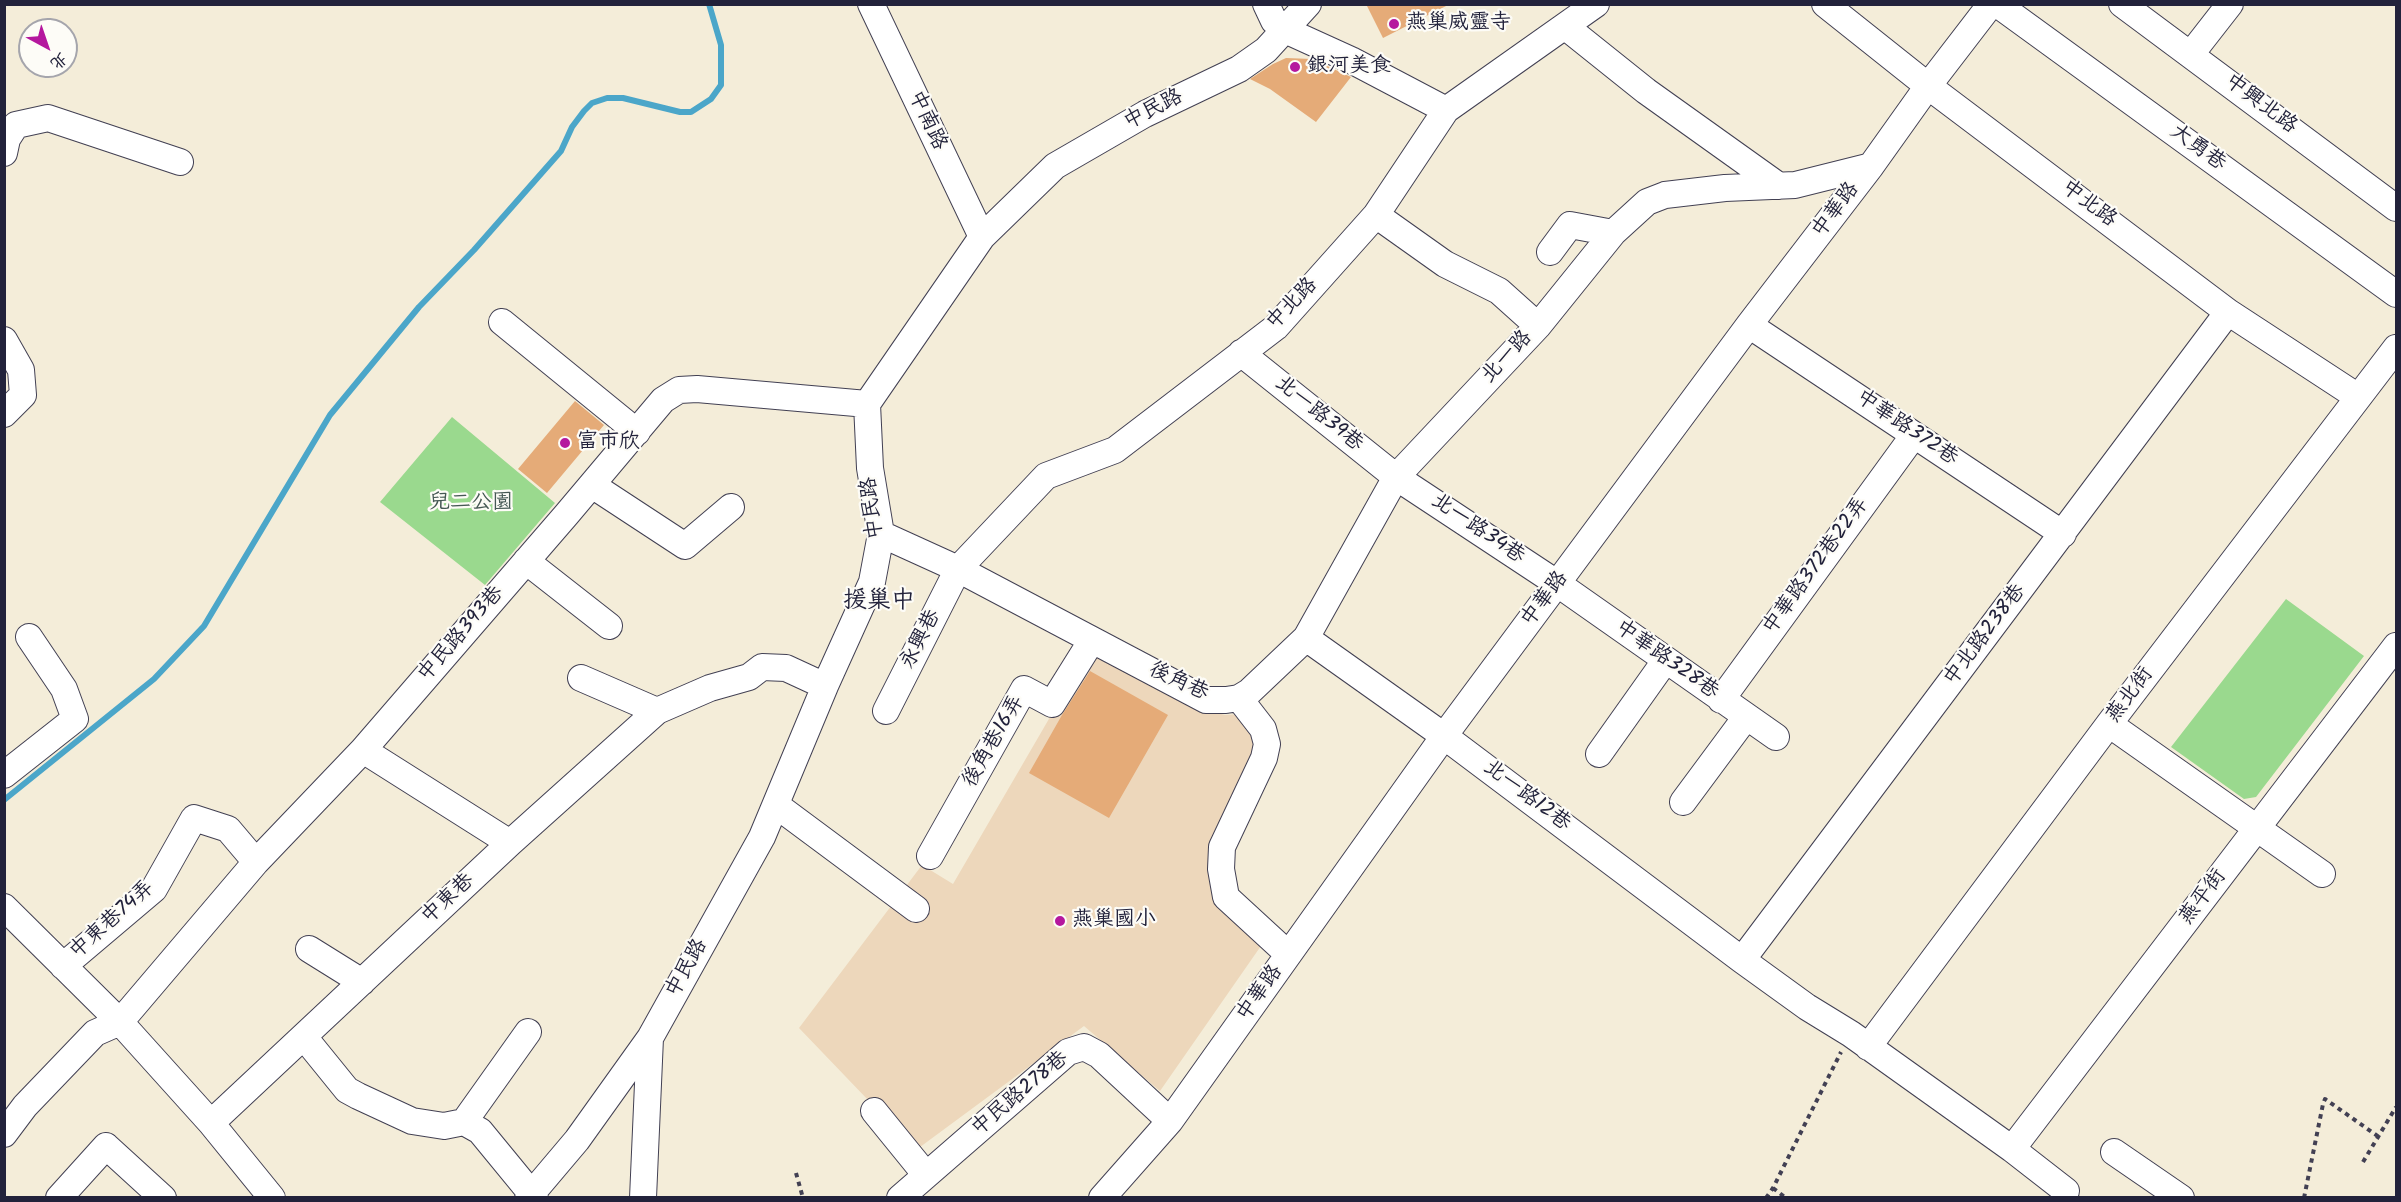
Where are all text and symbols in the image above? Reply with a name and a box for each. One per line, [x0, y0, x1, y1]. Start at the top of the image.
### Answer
place label: 燕巢威靈寺 [1406, 11, 1511, 37]
marker: 燕巢威靈寺 [1387, 17, 1401, 31]
north arrow [18, 18, 78, 78]
text: 北 [44, 46, 73, 75]
place label: 銀河美食 [1307, 54, 1391, 80]
marker: 銀河美食 [1288, 60, 1302, 74]
street label: 中興北路 [2219, 70, 2301, 140]
street label: 中民路 [1120, 85, 1188, 137]
street label: 中南路 [901, 87, 951, 155]
street label: 大勇巷 [2164, 120, 2230, 178]
street label: 中北路 [2055, 176, 2121, 234]
street label: 中華路 [1808, 178, 1866, 244]
street label: 中北路 [1262, 274, 1324, 336]
street label: 北一路 [1477, 326, 1539, 390]
street label: 北一路39巷 [1269, 372, 1367, 458]
street label: 中華路372巷 [1850, 386, 1962, 472]
place label: 富市欣 [577, 430, 640, 456]
marker: 富市欣 [558, 436, 572, 450]
street label: 中民路 [858, 475, 890, 541]
street label: 北一路34巷 [1425, 489, 1529, 571]
park label: 兒二公園 [429, 491, 513, 517]
street label: 中華路372巷22弄 [1759, 494, 1875, 640]
street label: 中華路 [1517, 567, 1575, 633]
street label: 中北路238巷 [1940, 580, 2032, 692]
street label: 中民路393巷 [414, 582, 510, 688]
district label: 援巢中 [843, 589, 915, 617]
street label: 永興巷 [896, 606, 948, 674]
street label: 中華路328巷 [1609, 616, 1723, 706]
street label: 後角巷 [1144, 658, 1212, 708]
street label: 燕北街 [2102, 663, 2160, 729]
street label: 後角巷16弄 [959, 691, 1031, 793]
street label: 北一路12巷 [1477, 756, 1575, 838]
street label: 燕平街 [2175, 865, 2233, 931]
street label: 中東巷 [417, 869, 481, 931]
street label: 中東巷74弄 [65, 876, 161, 966]
place label: 燕巢國小 [1072, 908, 1156, 934]
marker: 燕巢國小 [1053, 914, 1067, 928]
street label: 中民路 [662, 935, 714, 1003]
street label: 中華路 [1233, 961, 1289, 1027]
street label: 中民路278巷 [968, 1047, 1074, 1143]

